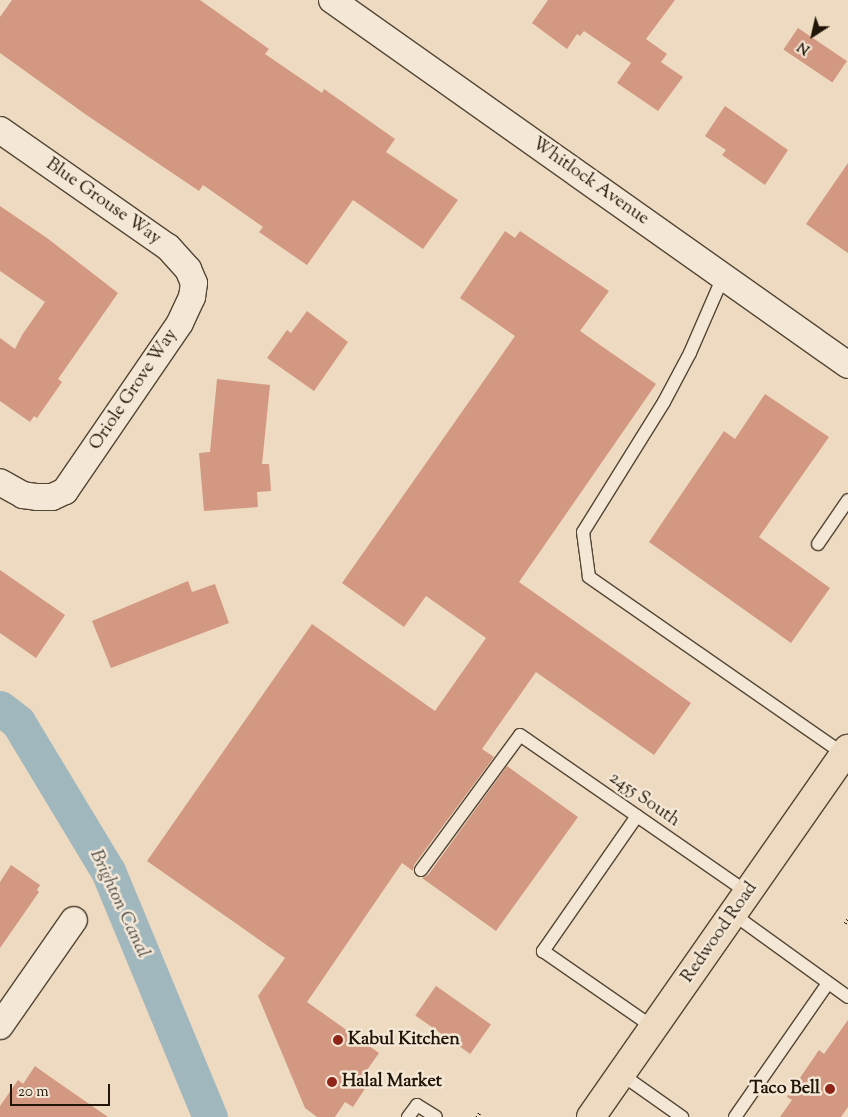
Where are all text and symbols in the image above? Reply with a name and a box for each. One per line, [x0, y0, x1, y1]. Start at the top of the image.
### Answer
north arrow [788, 10, 838, 60]
text: N [794, 36, 815, 59]
street label: Whitlock Avenue [527, 134, 653, 230]
street label: Blue Grouse Way [41, 154, 165, 250]
street label: Oriole Grove Way [85, 325, 183, 455]
street label: 2455 South [604, 768, 684, 832]
water label: Brighton Canal [84, 846, 154, 962]
street label: Redwood Road [677, 879, 763, 987]
place label: Kabul Kitchen [348, 1029, 460, 1051]
marker: Kabul Kitchen [332, 1034, 344, 1046]
place label: Halal Market [342, 1071, 442, 1093]
scale bar [12, 1074, 112, 1106]
marker: Halal Market [326, 1076, 338, 1088]
place label: Taco Bell [749, 1078, 820, 1100]
text: 20 m [18, 1082, 49, 1103]
marker: Taco Bell [824, 1083, 836, 1095]

